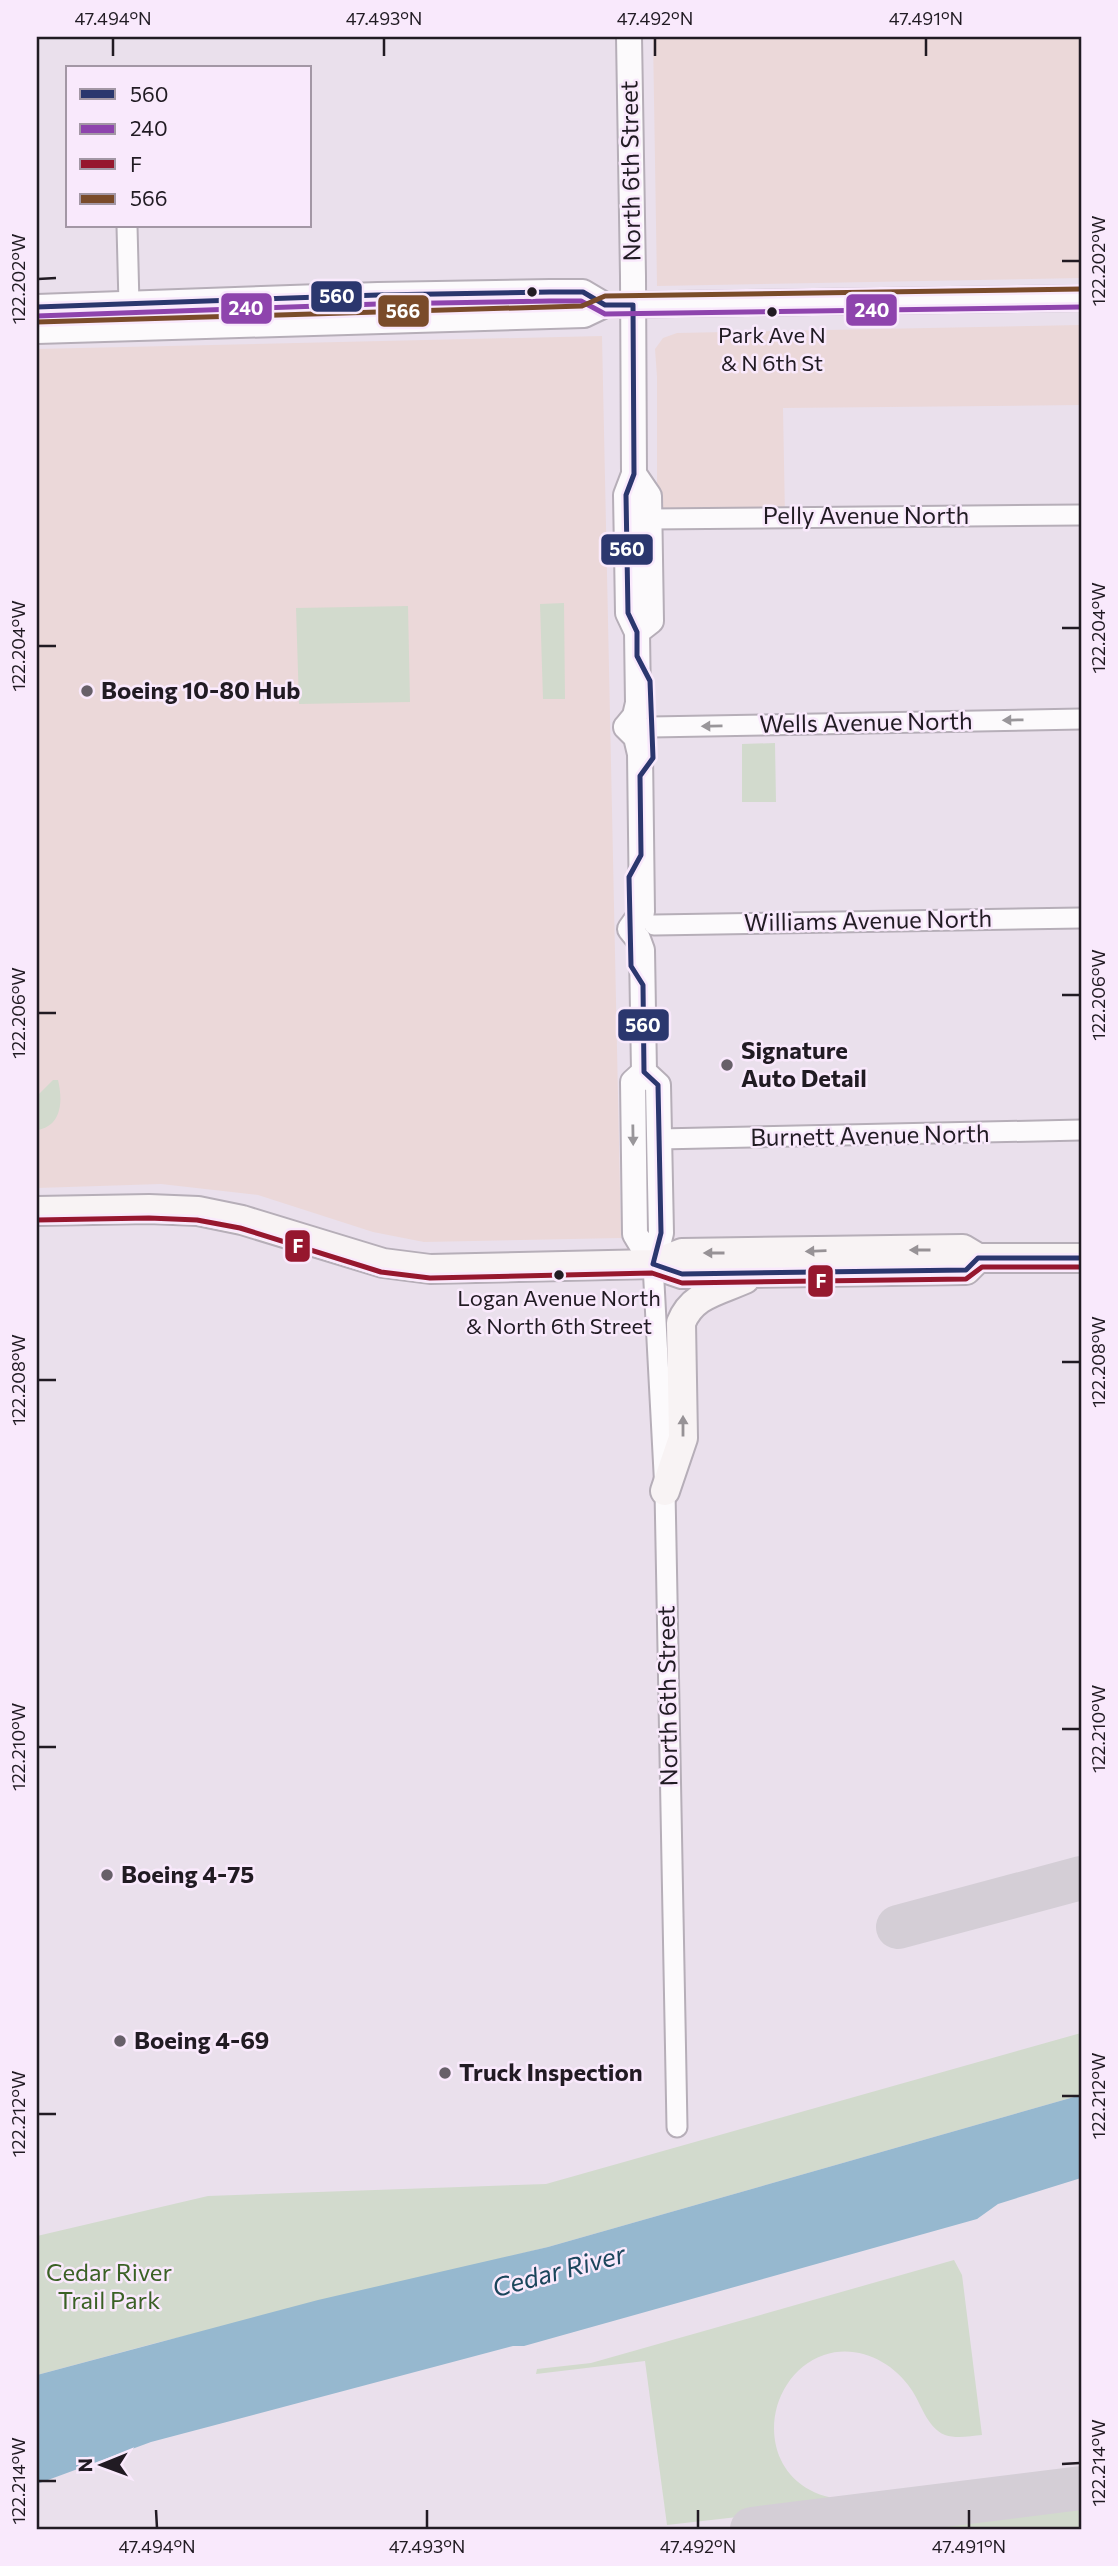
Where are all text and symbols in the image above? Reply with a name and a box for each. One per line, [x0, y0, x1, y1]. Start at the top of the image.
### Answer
text: 47.494°N [74, 7, 152, 29]
text: 47.493°N [346, 7, 422, 29]
text: 47.492°N [617, 7, 693, 29]
text: 47.491°N [889, 7, 963, 29]
legend [66, 66, 312, 228]
street label: North 6th Street [613, 80, 646, 262]
text: 560 [130, 81, 169, 106]
text: 240 [130, 115, 168, 140]
text: F [130, 151, 142, 176]
text: 566 [130, 185, 168, 210]
text: 122.202°W [1087, 216, 1109, 306]
text: 122.202°W [7, 234, 29, 324]
line badge: 560 [310, 280, 363, 313]
text: 560 [319, 284, 355, 307]
unlabelled marker [525, 285, 539, 299]
line badge: 240 [220, 292, 273, 325]
line badge: 240 [845, 293, 898, 327]
line badge: 566 [377, 294, 430, 328]
text: 240 [229, 296, 263, 319]
text: 240 [855, 298, 889, 321]
text: 566 [386, 299, 420, 322]
marker: Park Ave N & N 6th St [765, 305, 779, 319]
place label: Park Ave N & N 6th St [718, 321, 826, 376]
street label: Pelly Avenue North [763, 500, 969, 529]
line badge: 560 [600, 533, 654, 566]
text: 560 [609, 537, 645, 560]
text: 122.204°W [1087, 582, 1109, 674]
text: 122.204°W [7, 600, 29, 692]
place label: Boeing 10-80 Hub [101, 675, 301, 704]
marker: Boeing 10-80 Hub [79, 683, 95, 699]
street label: Wells Avenue North [759, 705, 973, 738]
one-way arrow [1002, 714, 1024, 726]
one-way arrow [701, 720, 723, 732]
street label: Williams Avenue North [744, 903, 992, 936]
text: 122.206°W [1087, 949, 1109, 1041]
text: 122.206°W [7, 967, 29, 1059]
line badge: 560 [617, 1008, 670, 1042]
text: 560 [625, 1013, 661, 1036]
place label: Signature Auto Detail [741, 1035, 867, 1092]
marker: Signature Auto Detail [719, 1057, 735, 1073]
street label: Burnett Avenue North [750, 1118, 990, 1151]
one-way arrow [628, 1124, 639, 1146]
line badge: F [284, 1229, 311, 1263]
text: F [293, 1234, 304, 1257]
one-way arrow [909, 1244, 931, 1255]
one-way arrow [805, 1246, 827, 1257]
one-way arrow [703, 1247, 725, 1259]
line badge: F [807, 1264, 834, 1298]
marker: Logan Avenue North & North 6th Street [552, 1268, 566, 1282]
text: F [816, 1269, 827, 1292]
place label: Logan Avenue North & North 6th Street [457, 1284, 661, 1339]
text: 122.208°W [1087, 1316, 1109, 1408]
text: 122.208°W [7, 1334, 29, 1426]
one-way arrow [677, 1415, 689, 1437]
street label: North 6th Street [650, 1605, 683, 1787]
text: 122.210°W [1087, 1685, 1109, 1773]
text: 122.210°W [7, 1703, 29, 1791]
place label: Boeing 4-75 [121, 1859, 254, 1888]
marker: Boeing 4-75 [99, 1867, 115, 1883]
place label: Boeing 4-69 [134, 2025, 269, 2054]
marker: Boeing 4-69 [112, 2033, 128, 2049]
text: 122.212°W [1087, 2053, 1109, 2139]
place label: Truck Inspection [459, 2057, 643, 2086]
marker: Truck Inspection [437, 2065, 453, 2081]
text: 122.212°W [7, 2071, 29, 2157]
water label: Cedar River [489, 2236, 630, 2302]
park label: Cedar River Trail Park [46, 2257, 172, 2314]
text: 122.214°W [1087, 2419, 1109, 2507]
north arrow [66, 2430, 136, 2500]
text: 122.214°W [7, 2437, 29, 2525]
text: N [73, 2458, 96, 2473]
text: 47.494°N [118, 2535, 196, 2557]
text: 47.493°N [389, 2535, 465, 2557]
text: 47.492°N [660, 2535, 736, 2557]
text: 47.491°N [932, 2535, 1006, 2557]

